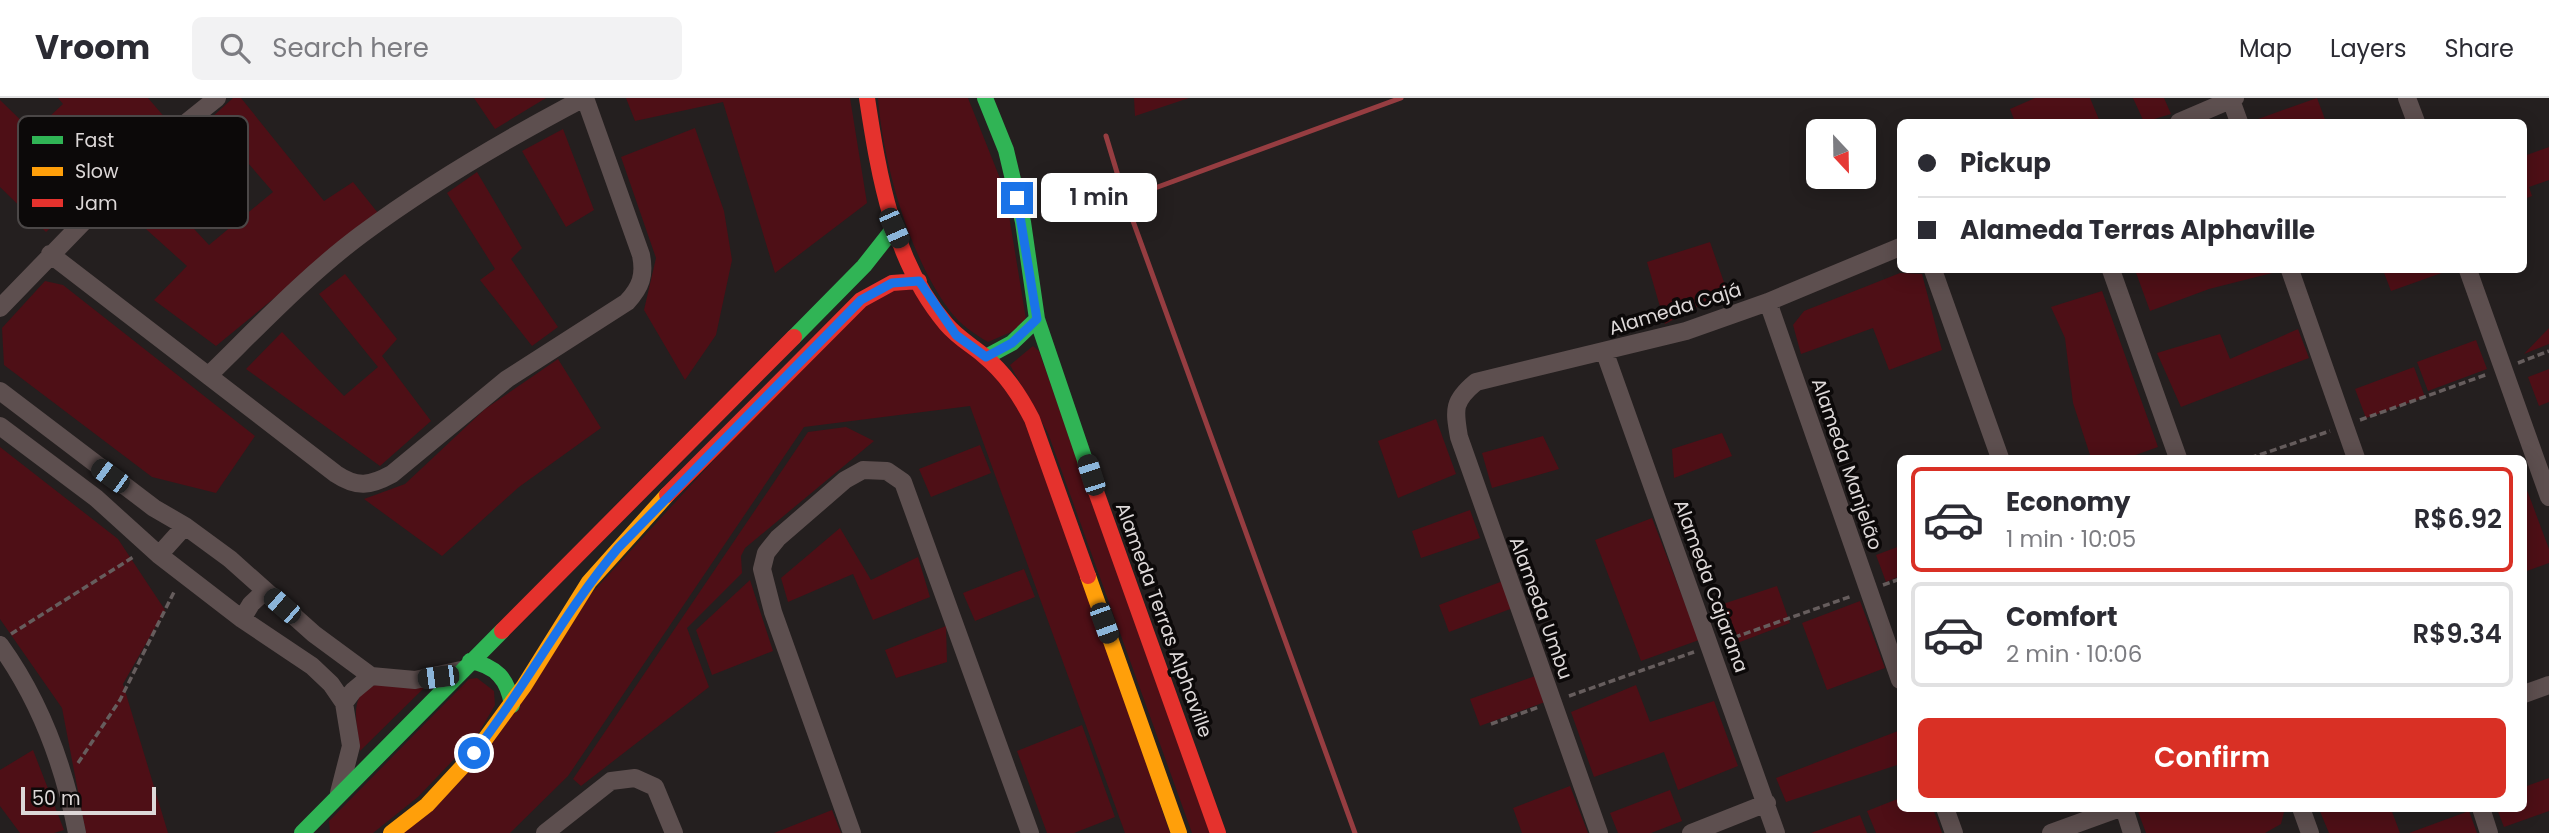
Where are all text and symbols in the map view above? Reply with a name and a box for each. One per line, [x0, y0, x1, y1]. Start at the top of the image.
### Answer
search box [192, 17, 682, 80]
text: Vroom [35, 24, 150, 71]
icon: search [216, 29, 254, 67]
text: Search here [272, 30, 429, 66]
text: Map [2239, 32, 2292, 65]
text: Layers [2330, 32, 2406, 65]
text: Share [2444, 32, 2514, 65]
legend [18, 116, 248, 228]
north arrow [1806, 119, 1876, 189]
map controls [1806, 119, 1876, 189]
text: Fast [75, 127, 114, 154]
text: Pickup [1960, 145, 2051, 181]
text: Slow [75, 158, 119, 185]
callout: 1 min [1042, 174, 1157, 222]
text: 1 min [1069, 181, 1129, 213]
route end [1001, 182, 1033, 214]
text: Jam [75, 190, 117, 217]
car [876, 205, 913, 251]
text: Alameda Terras Alphaville [1960, 212, 2315, 248]
street label: Alameda Cajá [1605, 276, 1745, 342]
street label: Alameda Manjelão [1805, 375, 1889, 553]
car [1075, 452, 1108, 498]
car [87, 455, 134, 497]
text: Economy [2006, 484, 2130, 520]
icon: car [1922, 488, 1985, 551]
street label: Alameda Cajarana [1667, 496, 1755, 676]
street label: Alameda Terras Alphaville [1109, 499, 1219, 741]
text: R$6.92 [2414, 501, 2502, 537]
text: 1 min · 10:05 [2006, 523, 2136, 555]
street label: Alameda Umbu [1503, 533, 1579, 683]
car [260, 584, 305, 628]
text: Comfort [2006, 599, 2118, 635]
car [1087, 600, 1122, 646]
icon: car [1922, 603, 1985, 666]
text: R$9.34 [2413, 616, 2502, 652]
text: 2 min · 10:06 [2006, 638, 2142, 670]
car [416, 664, 461, 690]
button: Confirm [1918, 718, 2506, 798]
route start [458, 737, 490, 769]
scale bar [21, 784, 156, 816]
text: 50 m [32, 785, 81, 812]

